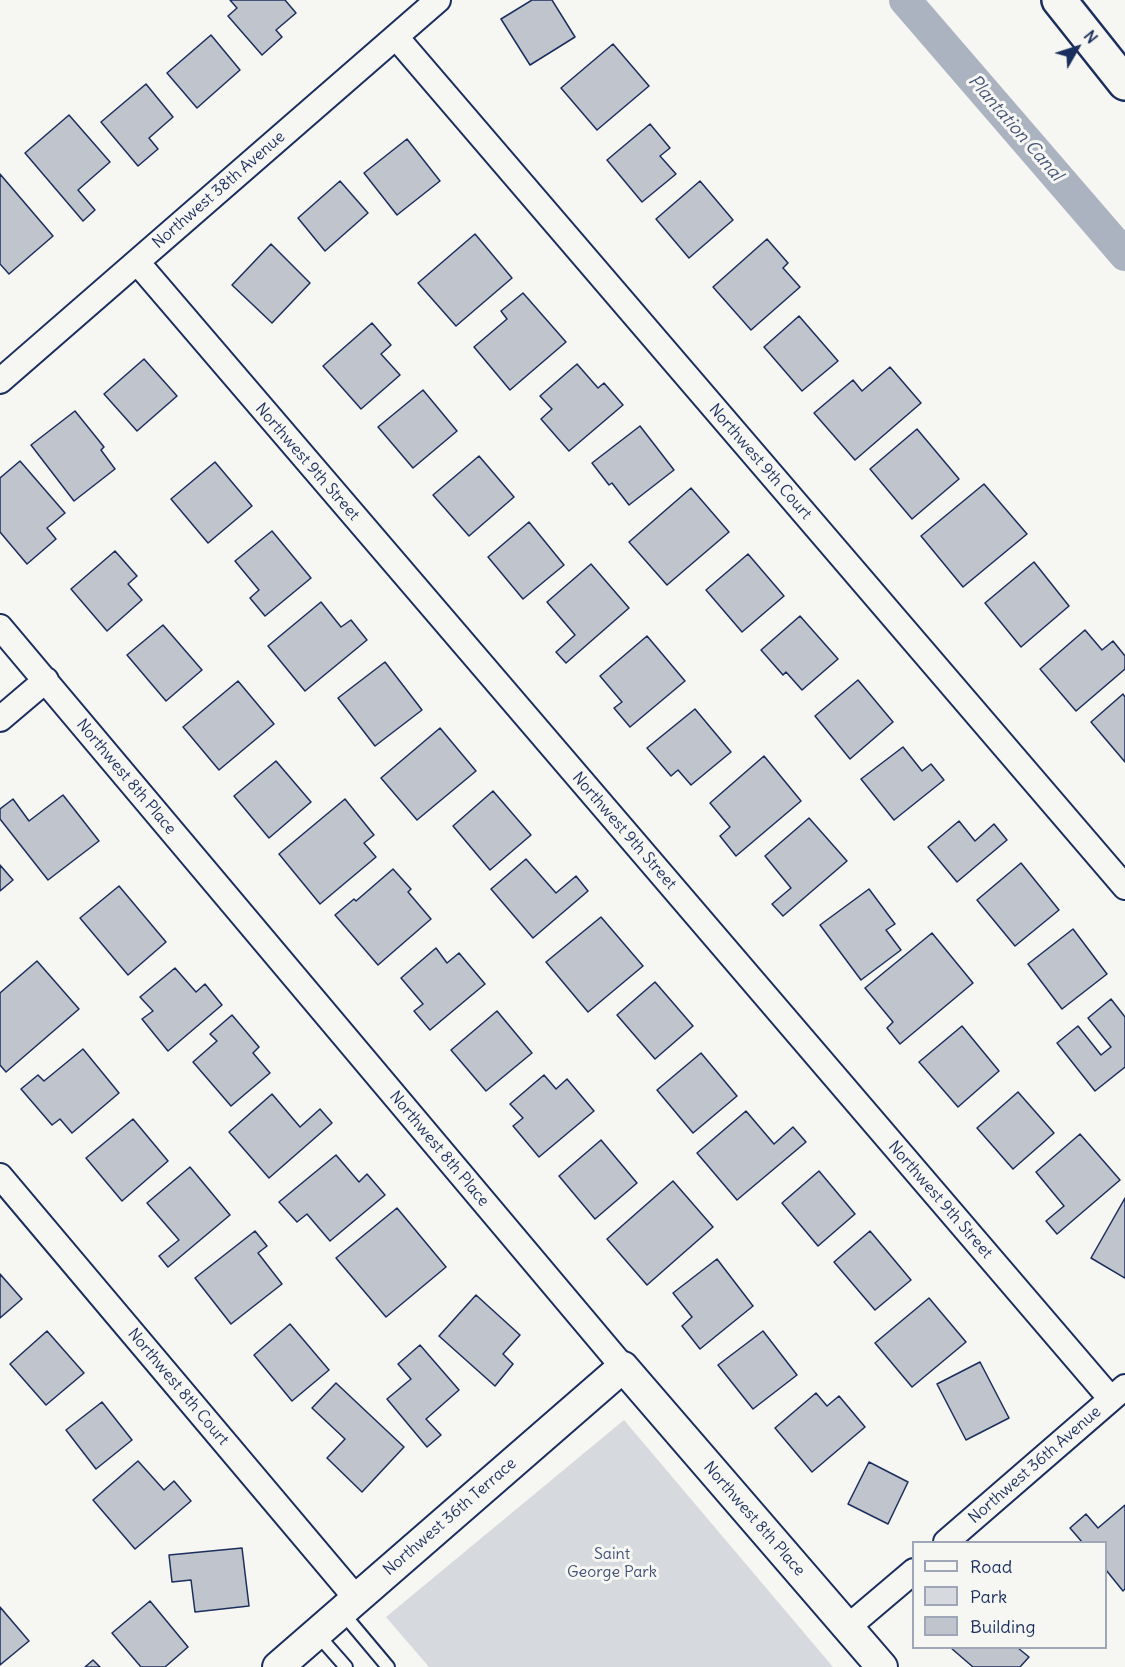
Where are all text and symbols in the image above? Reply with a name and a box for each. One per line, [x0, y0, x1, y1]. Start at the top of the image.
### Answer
north arrow [1047, 18, 1107, 78]
text: N [1080, 26, 1102, 47]
water label: Plantation Canal [963, 71, 1067, 185]
street label: Northwest 38th Avenue [149, 127, 289, 253]
street label: Northwest 9th Street [251, 399, 363, 525]
street label: Northwest 9th Court [705, 400, 815, 524]
street label: Northwest 8th Place [72, 715, 180, 839]
street label: Northwest 9th Street [568, 768, 680, 894]
street label: Northwest 8th Place [385, 1087, 493, 1211]
street label: Northwest 9th Street [884, 1137, 996, 1263]
street label: Northwest 8th Court [123, 1325, 233, 1449]
street label: Northwest 36th Avenue [965, 1402, 1105, 1528]
street label: Northwest 36th Terrace [380, 1454, 520, 1580]
street label: Northwest 8th Place [699, 1458, 809, 1580]
legend [912, 1541, 1107, 1649]
park label: Saint George Park [567, 1544, 657, 1582]
text: Road [970, 1555, 1012, 1578]
text: Park [970, 1585, 1007, 1608]
text: Building [970, 1615, 1035, 1638]

